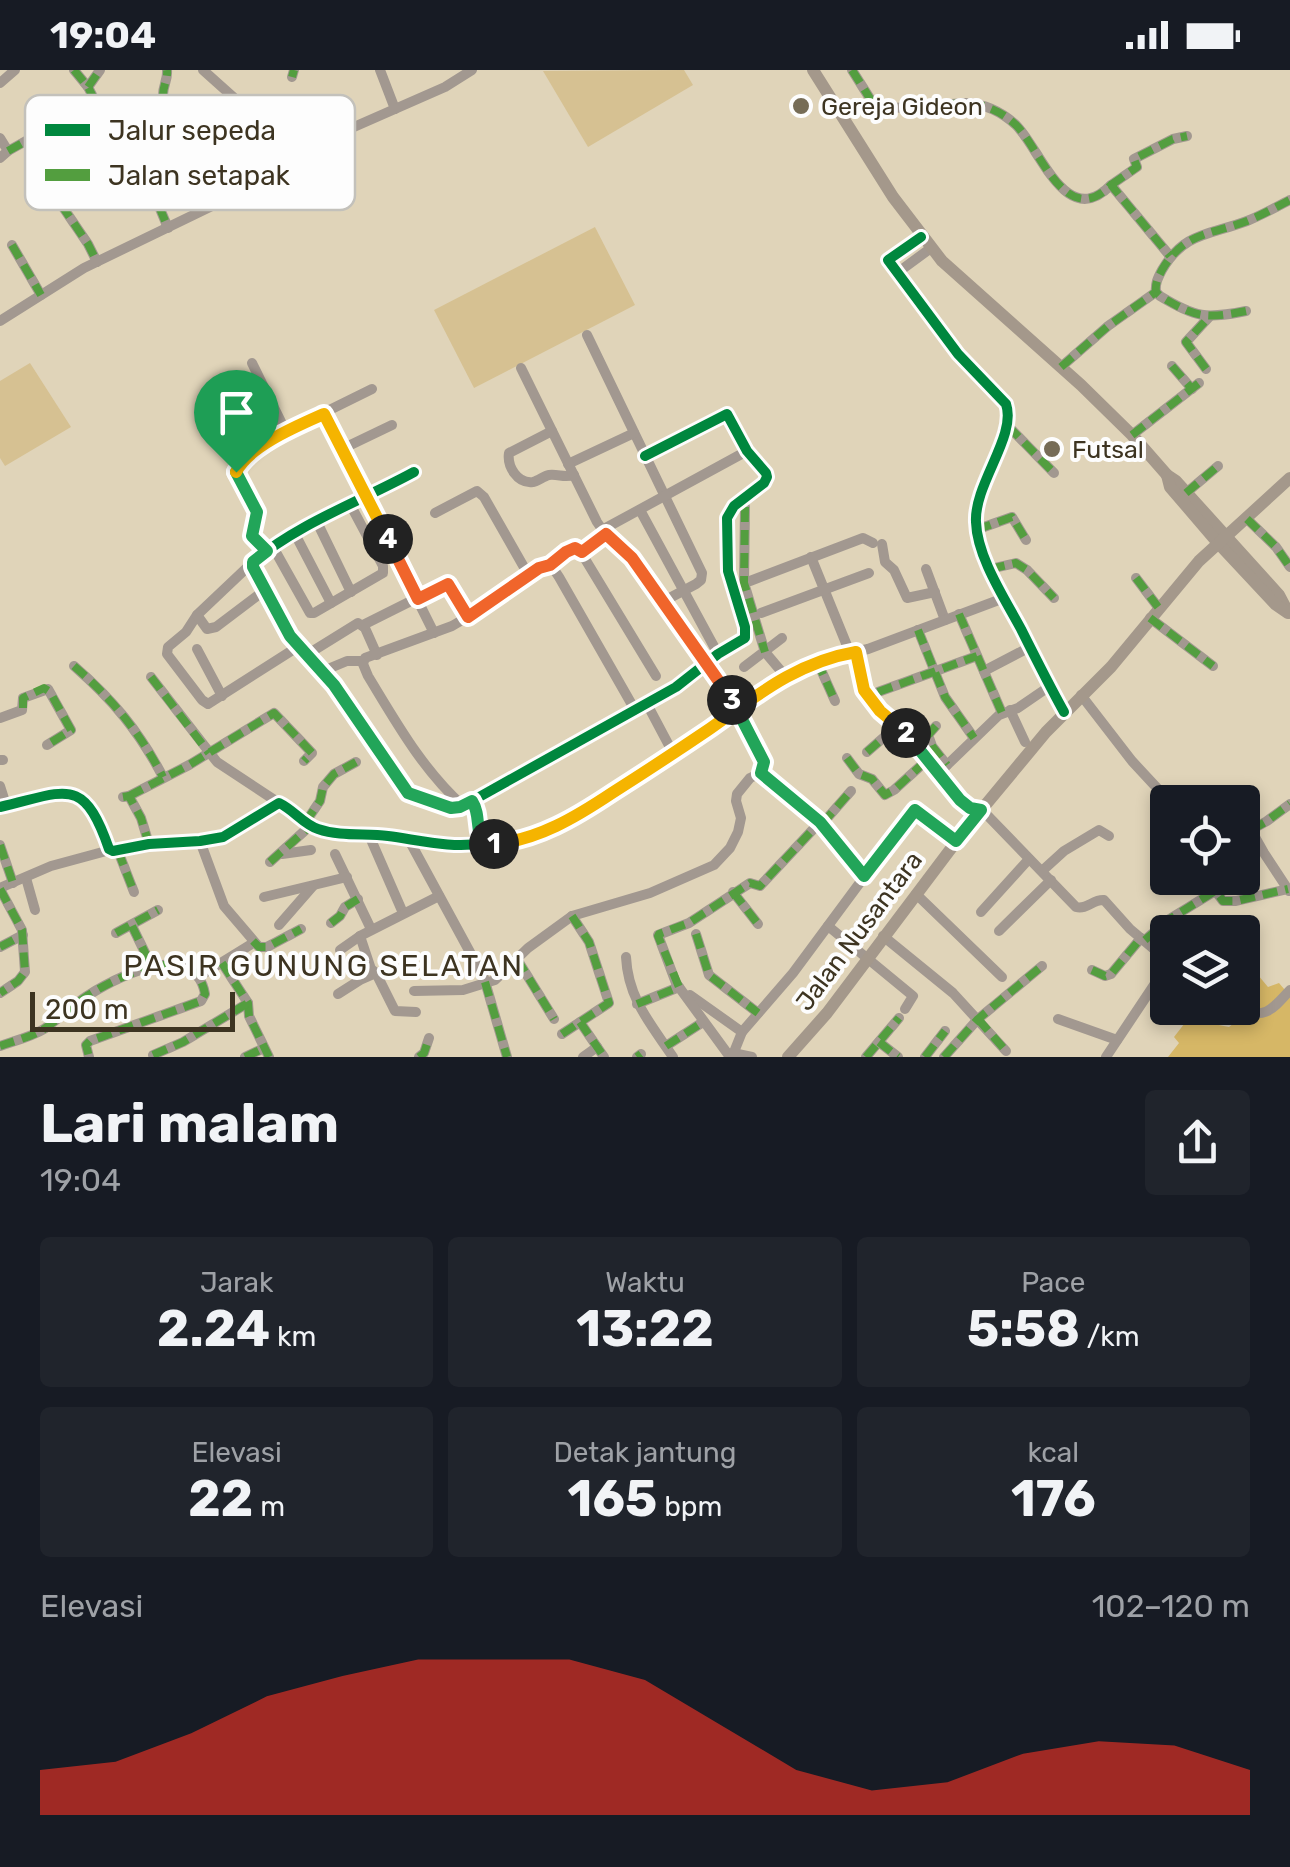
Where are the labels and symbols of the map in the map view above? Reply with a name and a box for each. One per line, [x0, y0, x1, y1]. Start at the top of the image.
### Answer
place label: Gereja Gideon [821, 92, 983, 121]
legend [25, 95, 355, 210]
marker: Gereja Gideon [790, 95, 812, 117]
text: Jalur sepeda [108, 114, 276, 147]
text: Jalan setapak [108, 159, 291, 192]
pin [194, 370, 279, 473]
place label: Futsal [1072, 435, 1144, 464]
marker: Futsal [1041, 438, 1063, 460]
pin: 4 [363, 514, 413, 564]
pin: 3 [707, 675, 757, 725]
pin: 2 [881, 708, 931, 758]
pin: 1 [469, 819, 519, 869]
street label: Jalan Nusantara [790, 846, 928, 1016]
district label: PASIR GUNUNG SELATAN [123, 948, 525, 984]
scale bar [30, 987, 235, 1031]

